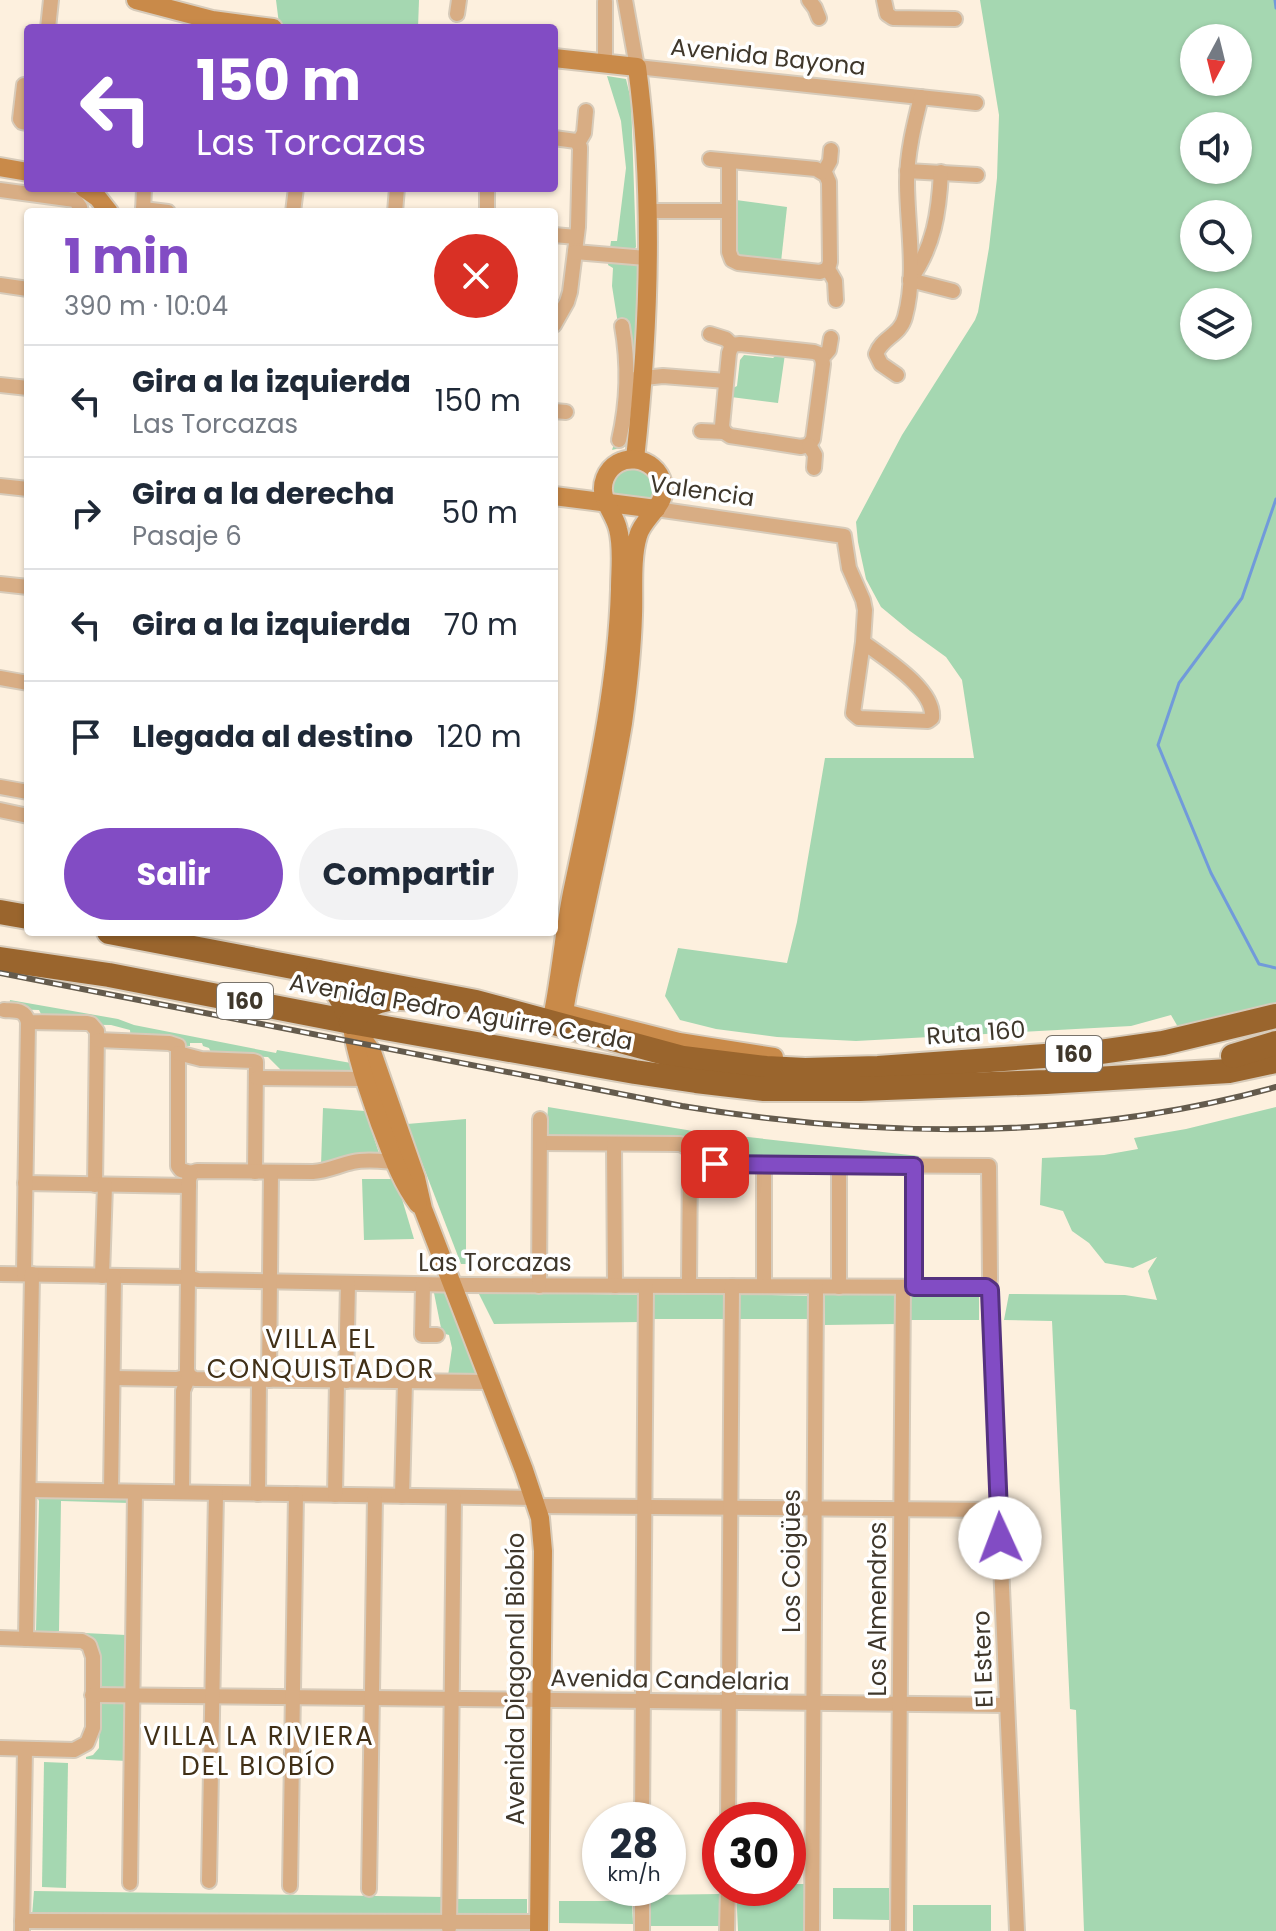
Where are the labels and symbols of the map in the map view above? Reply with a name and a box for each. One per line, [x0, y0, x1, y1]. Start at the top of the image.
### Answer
north arrow [1180, 24, 1252, 96]
street label: Avenida Bayona [669, 30, 867, 83]
street label: Valencia [648, 467, 757, 514]
street label: Avenida Pedro Aguirre Cerda [287, 965, 635, 1058]
road number: 160 [217, 983, 273, 1019]
street label: Ruta 160 [925, 1013, 1027, 1052]
road number: 160 [1046, 1036, 1102, 1072]
pin [681, 1130, 749, 1198]
street label: Las Torcazas [418, 1246, 572, 1279]
district label: VILLA EL CONQUISTADOR [207, 1321, 435, 1387]
street label: Los Coigües [775, 1489, 808, 1633]
position arrow [958, 1496, 1042, 1580]
street label: Los Almendros [861, 1522, 894, 1696]
street label: Avenida Diagonal Biobío [499, 1533, 532, 1825]
street label: El Estero [964, 1610, 1001, 1708]
street label: Avenida Candelaria [550, 1661, 790, 1698]
district label: VILLA LA RIVIERA DEL BIOBÍO [143, 1718, 375, 1784]
speed limit sign: 30 [702, 1802, 806, 1906]

